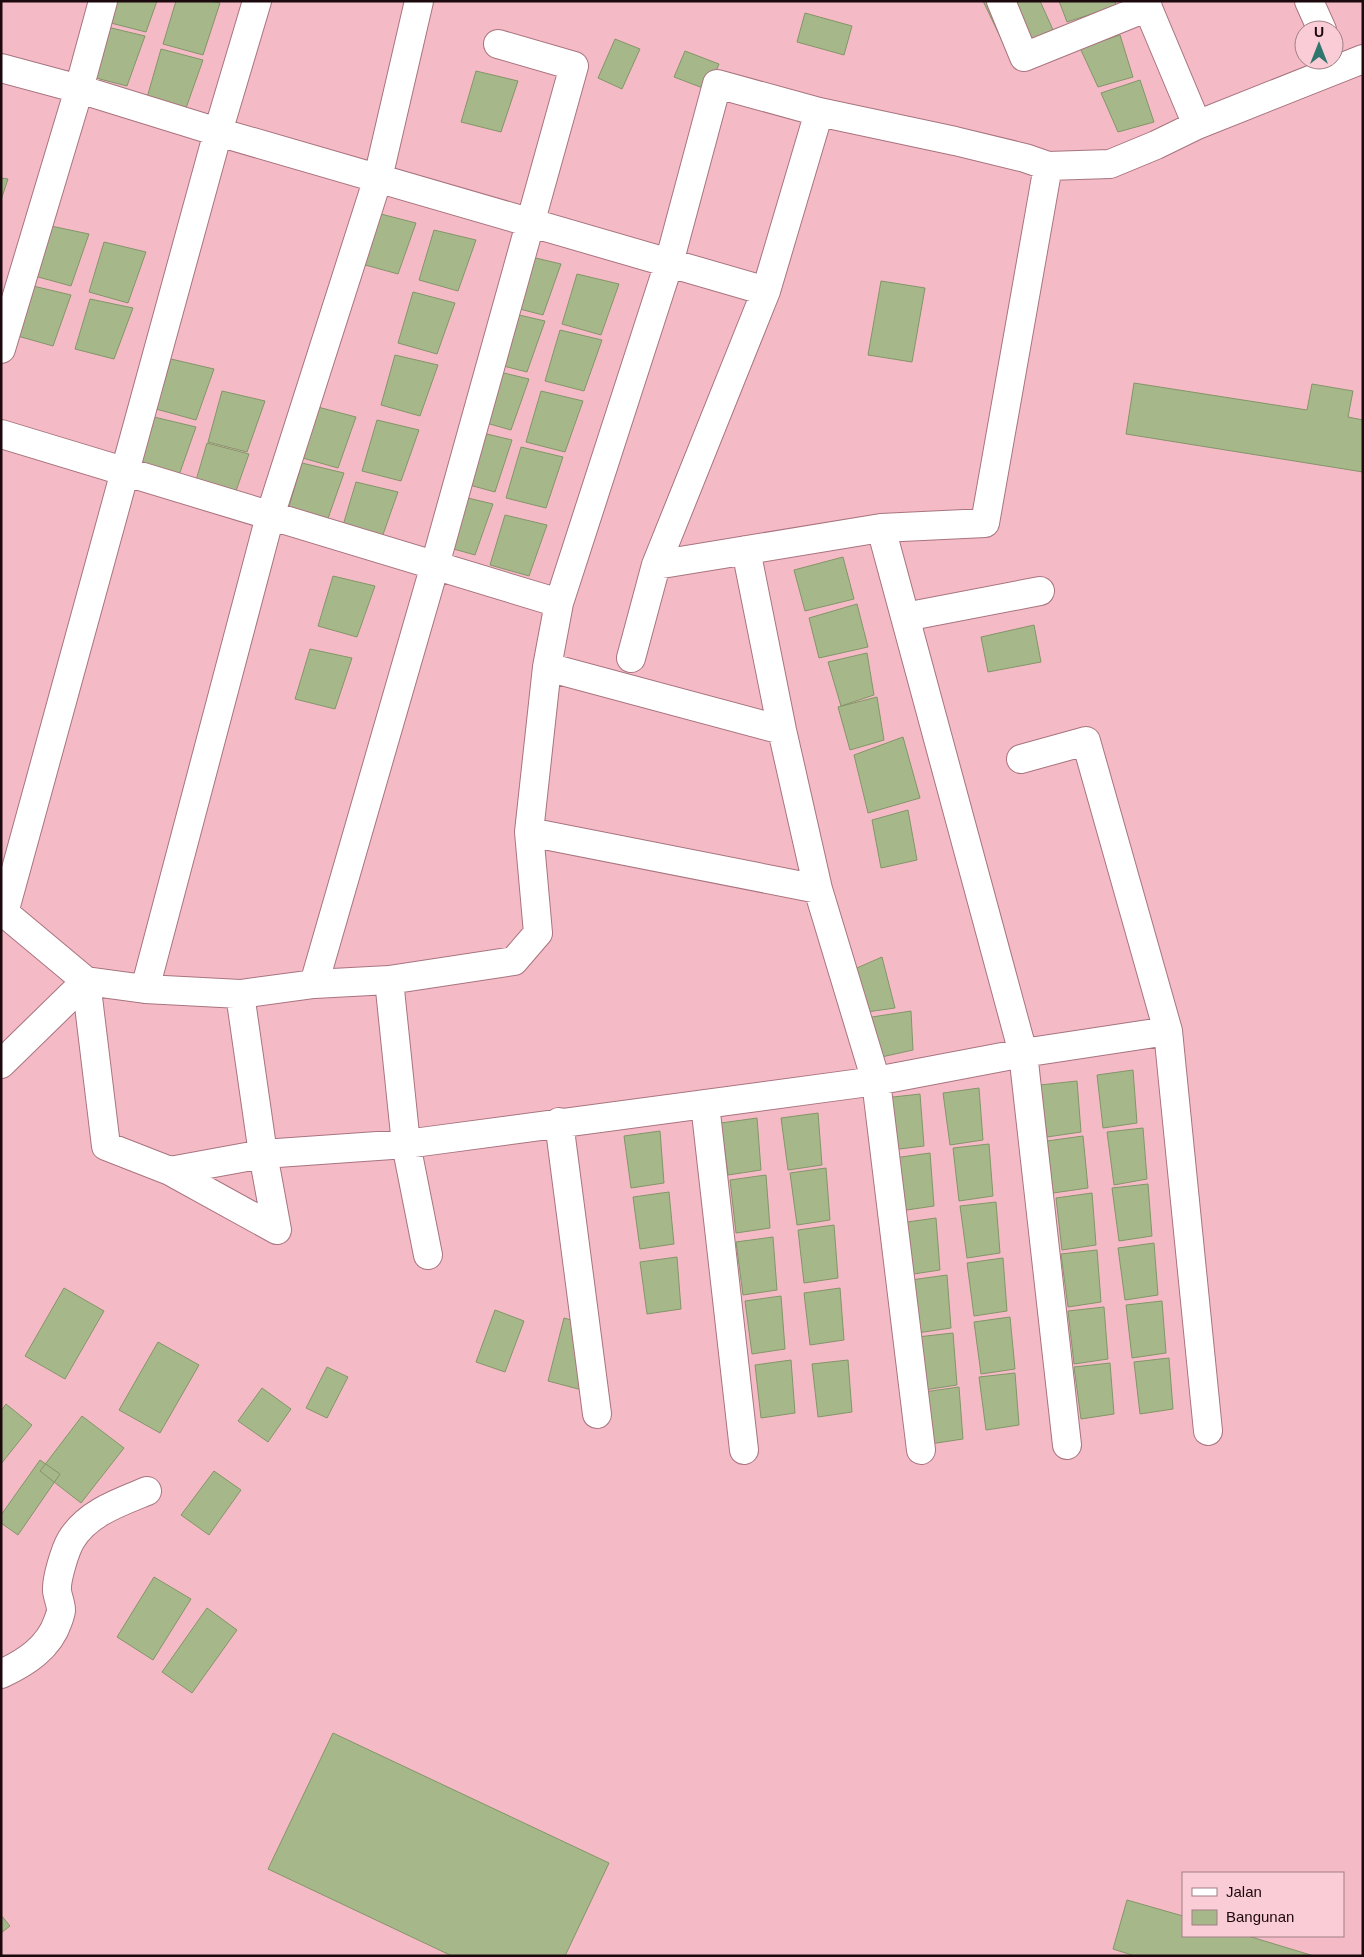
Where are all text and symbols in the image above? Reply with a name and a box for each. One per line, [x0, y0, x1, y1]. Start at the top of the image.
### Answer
north arrow [1294, 20, 1344, 70]
text: U [1314, 24, 1324, 40]
legend [1182, 1872, 1344, 1937]
text: Jalan [1226, 1883, 1262, 1900]
text: Bangunan [1226, 1908, 1294, 1925]

